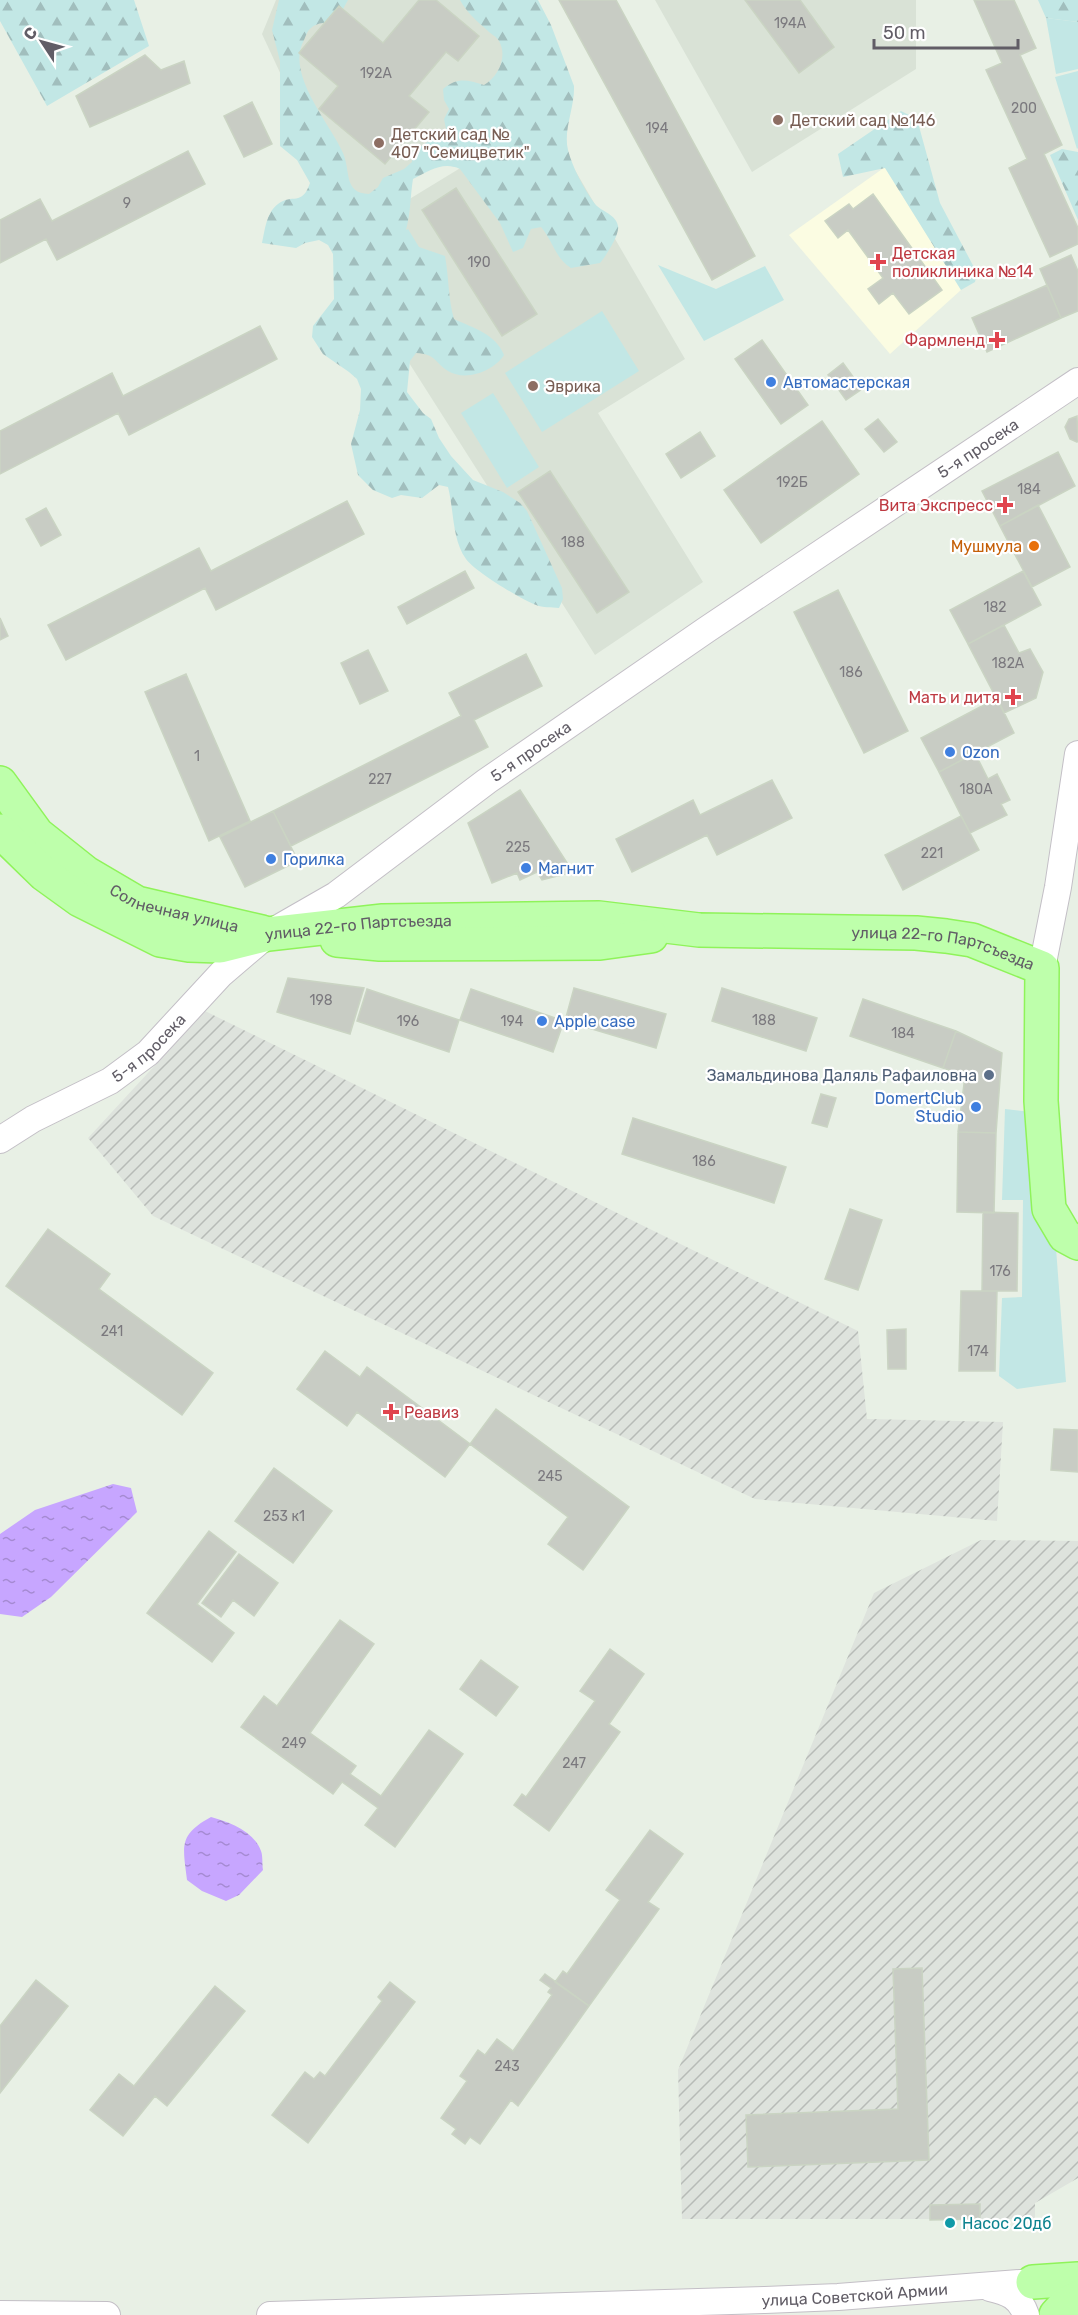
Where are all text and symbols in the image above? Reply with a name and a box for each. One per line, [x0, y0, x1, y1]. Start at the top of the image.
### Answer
north arrow [12, 12, 72, 72]
scale bar [874, 12, 1018, 50]
house number: 194А [774, 15, 807, 32]
text: 50 m [883, 22, 926, 44]
text: С [19, 23, 41, 44]
house number: 192А [360, 65, 393, 82]
house number: 200 [1011, 100, 1037, 117]
place label: Детский сад №146 [790, 111, 936, 130]
marker: Детский сад №146 [771, 113, 785, 127]
house number: 194 [646, 120, 669, 137]
place label: Детский сад № 407 "Семицветик" [391, 125, 530, 162]
marker: Детский сад № 407 "Семицветик" [372, 136, 386, 150]
house number: 9 [123, 195, 131, 212]
place label: Детская поликлиника №14 [892, 244, 1033, 281]
marker: Детская поликлиника №14 [869, 253, 887, 271]
house number: 190 [467, 254, 491, 271]
place label: Фармленд [904, 331, 985, 350]
marker: Фармленд [990, 333, 1004, 347]
place label: Автомастерская [783, 373, 910, 392]
marker: Автомастерская [764, 375, 778, 389]
place label: Эврика [545, 377, 601, 396]
marker: Эврика [526, 379, 540, 393]
street label: 5-я просека [934, 414, 1022, 482]
house number: 192Б [776, 474, 808, 491]
house number: 184 [1017, 481, 1041, 498]
place label: Вита Экспресс [879, 496, 993, 515]
marker: Вита Экспресс [998, 498, 1012, 512]
house number: 188 [561, 534, 585, 551]
place label: Мушмула [951, 537, 1022, 556]
marker: Мушмула [1027, 539, 1041, 553]
house number: 182 [983, 599, 1007, 616]
house number: 182А [992, 655, 1025, 672]
house number: 186 [839, 664, 863, 681]
place label: Мать и дитя [908, 688, 1000, 707]
marker: Мать и дитя [1004, 688, 1022, 706]
street label: 5-я просека [487, 717, 574, 785]
place label: Ozon [962, 743, 1000, 762]
marker: Ozon [943, 745, 957, 759]
house number: 1 [194, 748, 200, 765]
house number: 227 [368, 771, 392, 788]
house number: 180А [959, 781, 993, 798]
house number: 225 [506, 839, 530, 856]
house number: 221 [921, 845, 943, 862]
place label: Горилка [283, 850, 345, 869]
marker: Горилка [264, 852, 278, 866]
place label: Магнит [538, 859, 594, 878]
marker: Магнит [519, 861, 533, 875]
street label: Солнечная улица [107, 880, 241, 936]
street label: улица 22-го Партсъезда [264, 911, 452, 944]
street label: улица 22-го Партсъезда [851, 923, 1037, 974]
house number: 198 [309, 992, 333, 1009]
street label: 5-я просека [108, 1009, 189, 1086]
place label: Apple case [554, 1012, 635, 1031]
house number: 188 [752, 1012, 776, 1029]
house number: 196 [397, 1013, 419, 1030]
house number: 194 [501, 1013, 524, 1030]
marker: Apple case [535, 1014, 549, 1028]
house number: 184 [891, 1025, 915, 1042]
place label: Замальдинова Даляль Рафаиловна [707, 1066, 977, 1085]
marker: Замальдинова Даляль Рафаиловна [982, 1068, 996, 1082]
place label: DomertClub Studio [875, 1089, 964, 1126]
marker: DomertClub Studio [969, 1100, 983, 1114]
house number: 186 [692, 1153, 716, 1170]
house number: 176 [989, 1263, 1011, 1280]
house number: 241 [101, 1323, 123, 1340]
house number: 174 [967, 1343, 989, 1360]
marker: Реавиз [382, 1403, 400, 1421]
place label: Реавиз [404, 1403, 459, 1422]
house number: 245 [537, 1468, 563, 1485]
house number: 253 к1 [263, 1508, 305, 1525]
house number: 249 [282, 1735, 306, 1752]
house number: 247 [562, 1755, 586, 1772]
house number: 243 [494, 2058, 520, 2075]
place label: Насос 20дб [962, 2214, 1051, 2233]
marker: Насос 20дб [943, 2216, 957, 2230]
street label: улица Советской Армии [761, 2279, 948, 2310]

